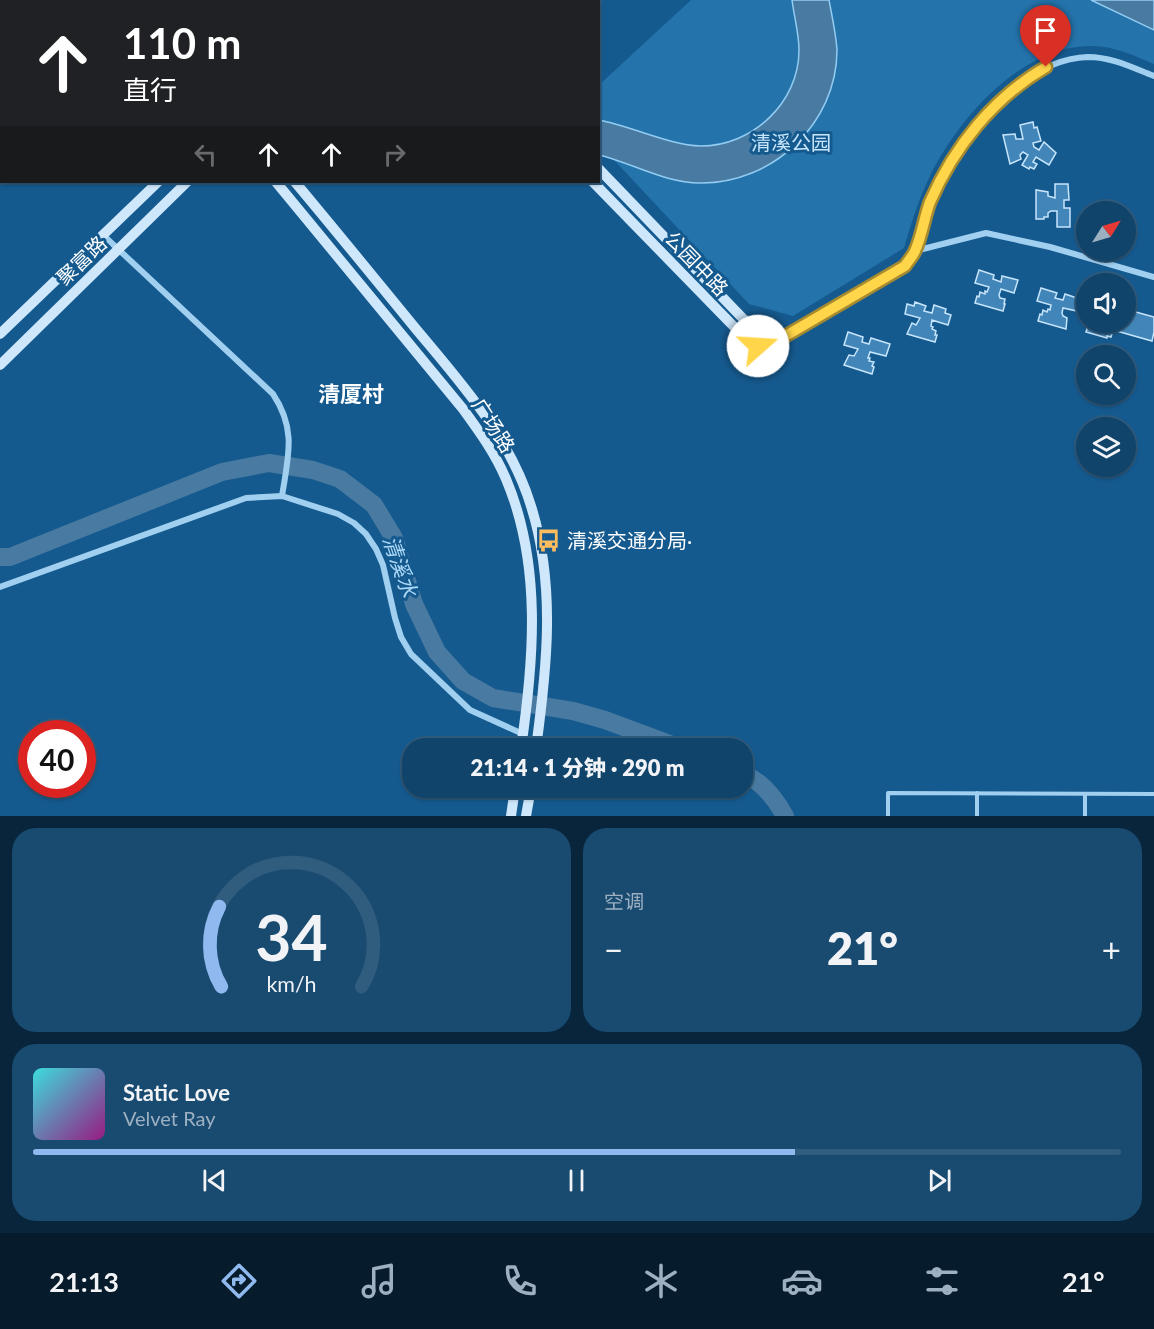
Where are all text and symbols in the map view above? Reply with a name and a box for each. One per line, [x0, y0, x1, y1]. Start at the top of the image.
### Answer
pin [1020, 5, 1071, 67]
icon: arrive [1029, 14, 1062, 47]
text: 110 m [123, 18, 241, 68]
icon: ahead [24, 24, 102, 102]
text: 直行 [123, 73, 177, 106]
park label: 清溪公园 [751, 130, 831, 154]
icon: left [189, 138, 222, 171]
icon: ahead [252, 138, 285, 171]
icon: ahead [315, 138, 348, 171]
icon: right [378, 138, 411, 171]
north arrow [1076, 201, 1136, 261]
map controls [1076, 201, 1136, 477]
street label: 公园中路 [661, 226, 733, 300]
street label: 聚富路 [51, 231, 111, 289]
button: sound [1076, 273, 1136, 333]
position arrow [726, 314, 790, 378]
button: search [1076, 345, 1136, 405]
district label: 清厦村 [318, 380, 384, 407]
street label: 广场路 [468, 393, 520, 457]
button: layers [1076, 417, 1136, 477]
bus stop icon: 清溪交通分局· [536, 527, 562, 553]
place label: 清溪交通分局· [567, 528, 692, 552]
water label: 清溪水 [379, 532, 423, 601]
speed limit sign: 40 [18, 720, 96, 798]
text: 21:14 · 1 分钟 · 290 m [471, 754, 684, 781]
text: 空调 [604, 889, 644, 913]
text: 34 [255, 899, 328, 974]
text: 21° [827, 921, 898, 975]
text: − [604, 929, 623, 969]
text: + [1102, 929, 1121, 969]
text: km/h [266, 971, 317, 997]
text: Static Love [123, 1079, 230, 1106]
text: Velvet Ray [123, 1106, 216, 1130]
icon: previous [198, 1164, 231, 1197]
icon: pause [560, 1164, 593, 1197]
icon: next [923, 1164, 956, 1197]
icon: directions [218, 1260, 260, 1302]
icon: music [358, 1260, 400, 1302]
icon: phone [499, 1260, 541, 1302]
icon: climate [640, 1260, 682, 1302]
icon: car [781, 1260, 823, 1302]
icon: filters [921, 1260, 963, 1302]
text: 21:13 [49, 1265, 119, 1298]
text: 21° [1062, 1265, 1105, 1298]

